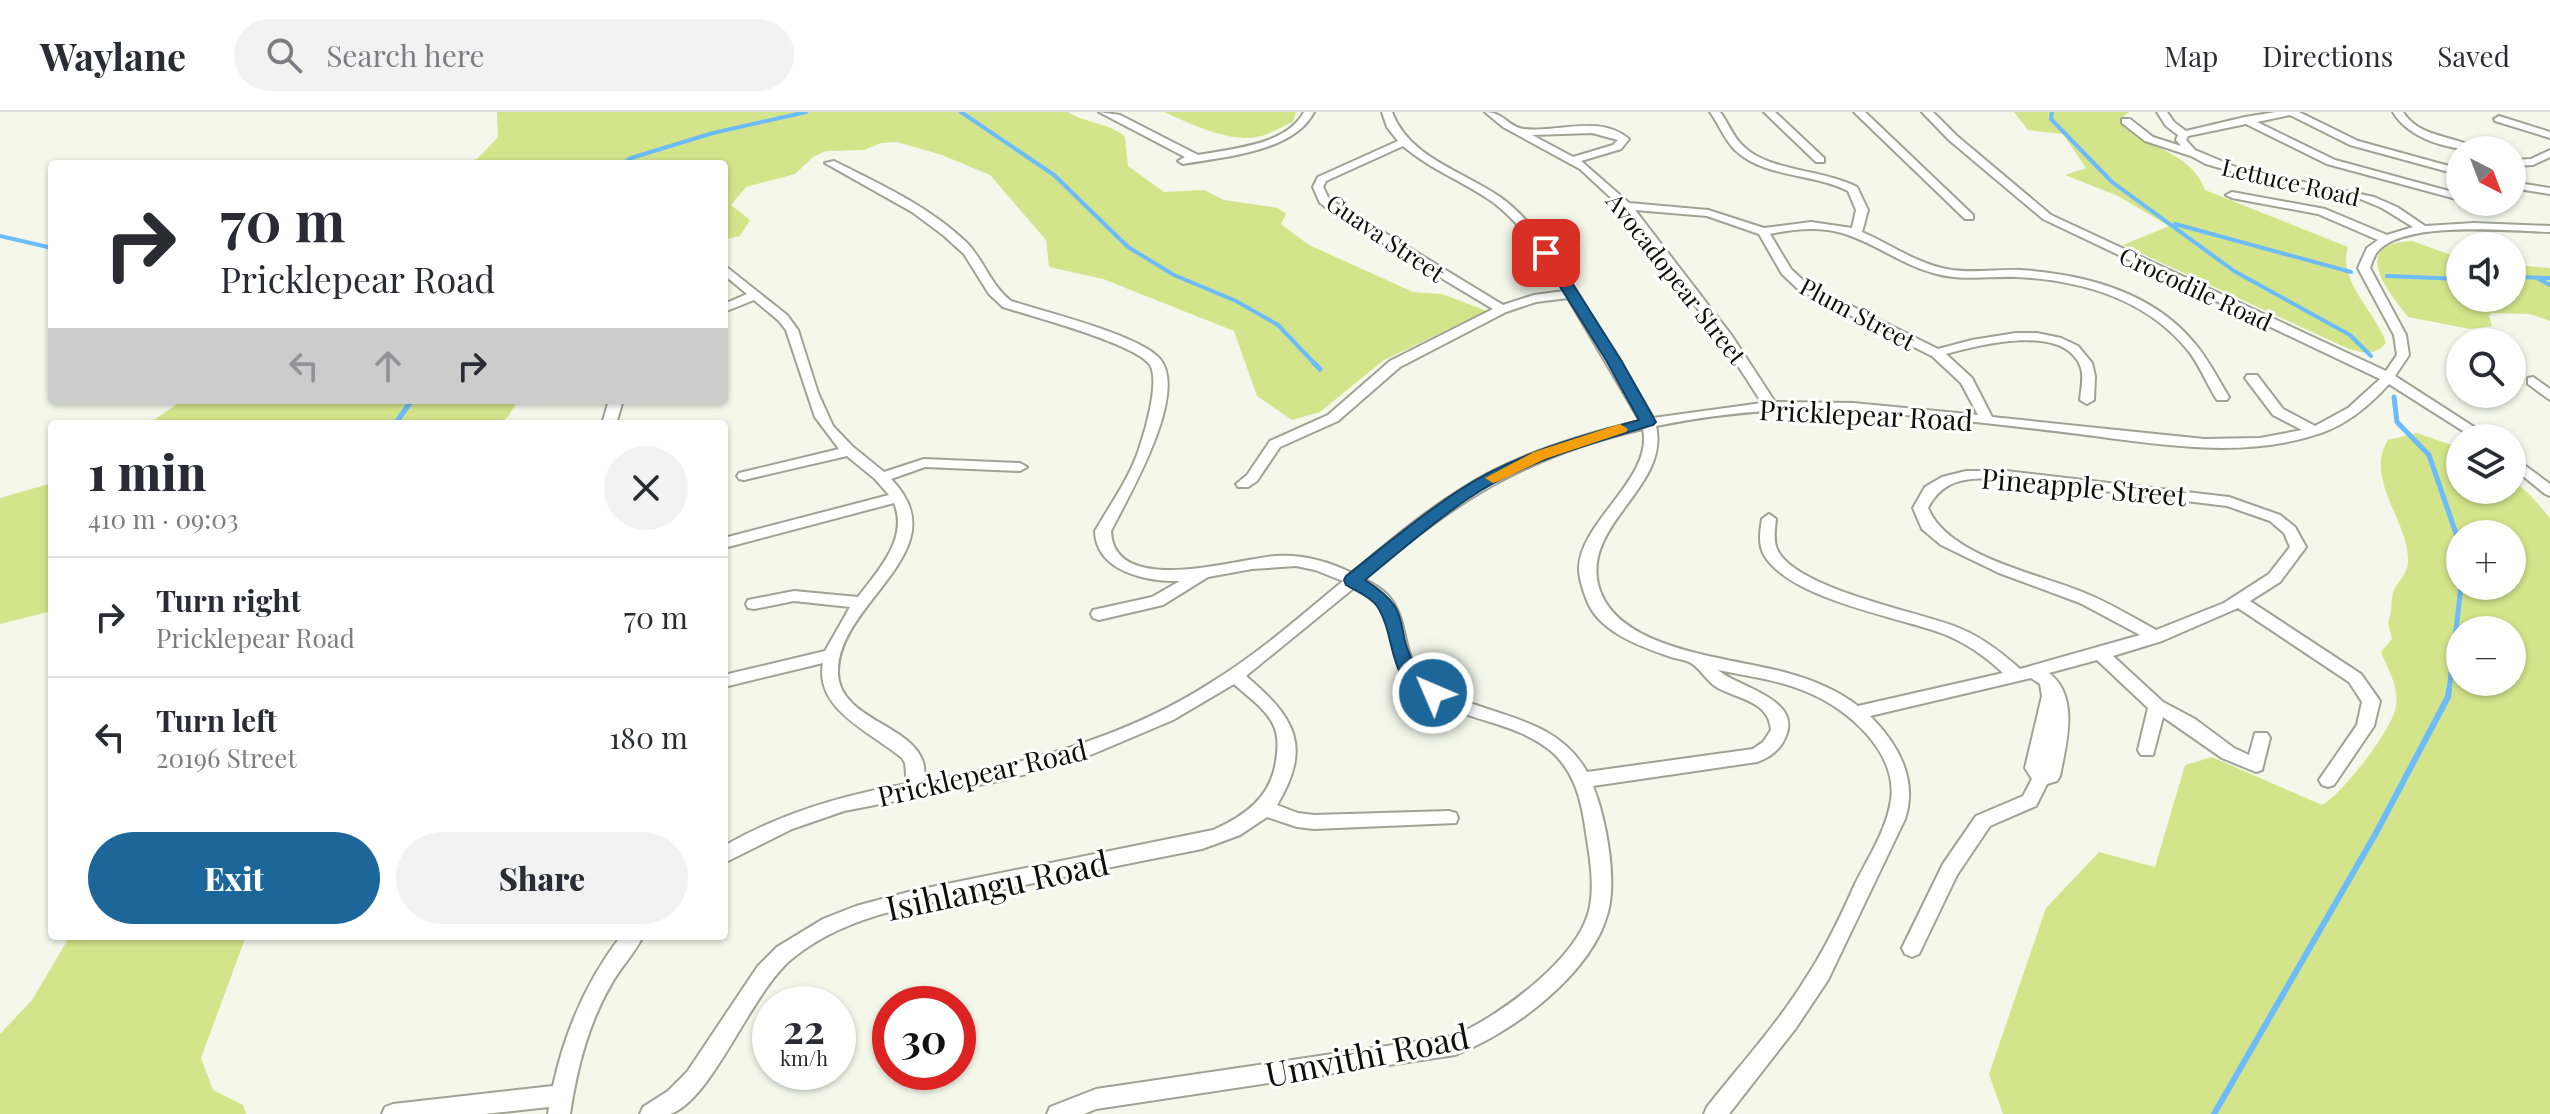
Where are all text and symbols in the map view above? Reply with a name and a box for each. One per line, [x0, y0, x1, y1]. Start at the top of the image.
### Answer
search box [234, 19, 794, 91]
text: Waylane [40, 30, 186, 81]
icon: search [262, 33, 306, 77]
text: Search here [326, 35, 485, 75]
text: Map [2164, 37, 2218, 74]
text: Directions [2262, 37, 2393, 74]
text: Saved [2437, 37, 2510, 74]
north arrow [2446, 136, 2526, 216]
map controls [2446, 136, 2526, 696]
street label: Lettuce Road [2219, 150, 2363, 212]
text: 70 m [220, 182, 345, 257]
street label: Avocadopear Street [1599, 185, 1754, 371]
street label: Guava Street [1321, 186, 1452, 289]
icon: right [88, 192, 192, 296]
pin [1512, 219, 1580, 287]
icon: arrive [1524, 231, 1568, 275]
button: sound [2446, 232, 2526, 312]
street label: Crocodile Road [2114, 239, 2278, 337]
text: Pricklepear Road [220, 254, 495, 302]
street label: Plum Street [1795, 269, 1922, 357]
button: search [2446, 328, 2526, 408]
icon: left [282, 344, 326, 388]
icon: ahead [366, 344, 410, 388]
icon: right [450, 344, 494, 388]
street label: Pricklepear Road [1758, 390, 1974, 438]
button: layers [2446, 424, 2526, 504]
text: 1 min [88, 439, 206, 503]
button: close [604, 446, 688, 530]
street label: Pineapple Street [1980, 459, 2189, 514]
text: 410 m · 09:03 [88, 501, 239, 536]
button: + [2446, 520, 2526, 600]
text: Turn right [156, 580, 301, 620]
icon: right [88, 595, 132, 639]
text: 70 m [624, 597, 688, 637]
button: − [2446, 616, 2526, 696]
text: Pricklepear Road [156, 620, 355, 655]
position arrow [1391, 651, 1475, 735]
text: Turn left [156, 700, 277, 740]
icon: left [88, 715, 132, 759]
text: 180 m [609, 717, 688, 757]
street label: Pricklepear Road [874, 730, 1090, 814]
text: 20196 Street [156, 740, 297, 775]
button: Exit [88, 832, 380, 924]
button: Share [396, 832, 688, 924]
street label: Isihlangu Road [881, 838, 1113, 930]
speed limit sign: 30 [872, 986, 976, 1090]
text: 22 [783, 1001, 825, 1054]
street label: Umvithi Road [1261, 1012, 1473, 1096]
text: km/h [780, 1044, 828, 1071]

